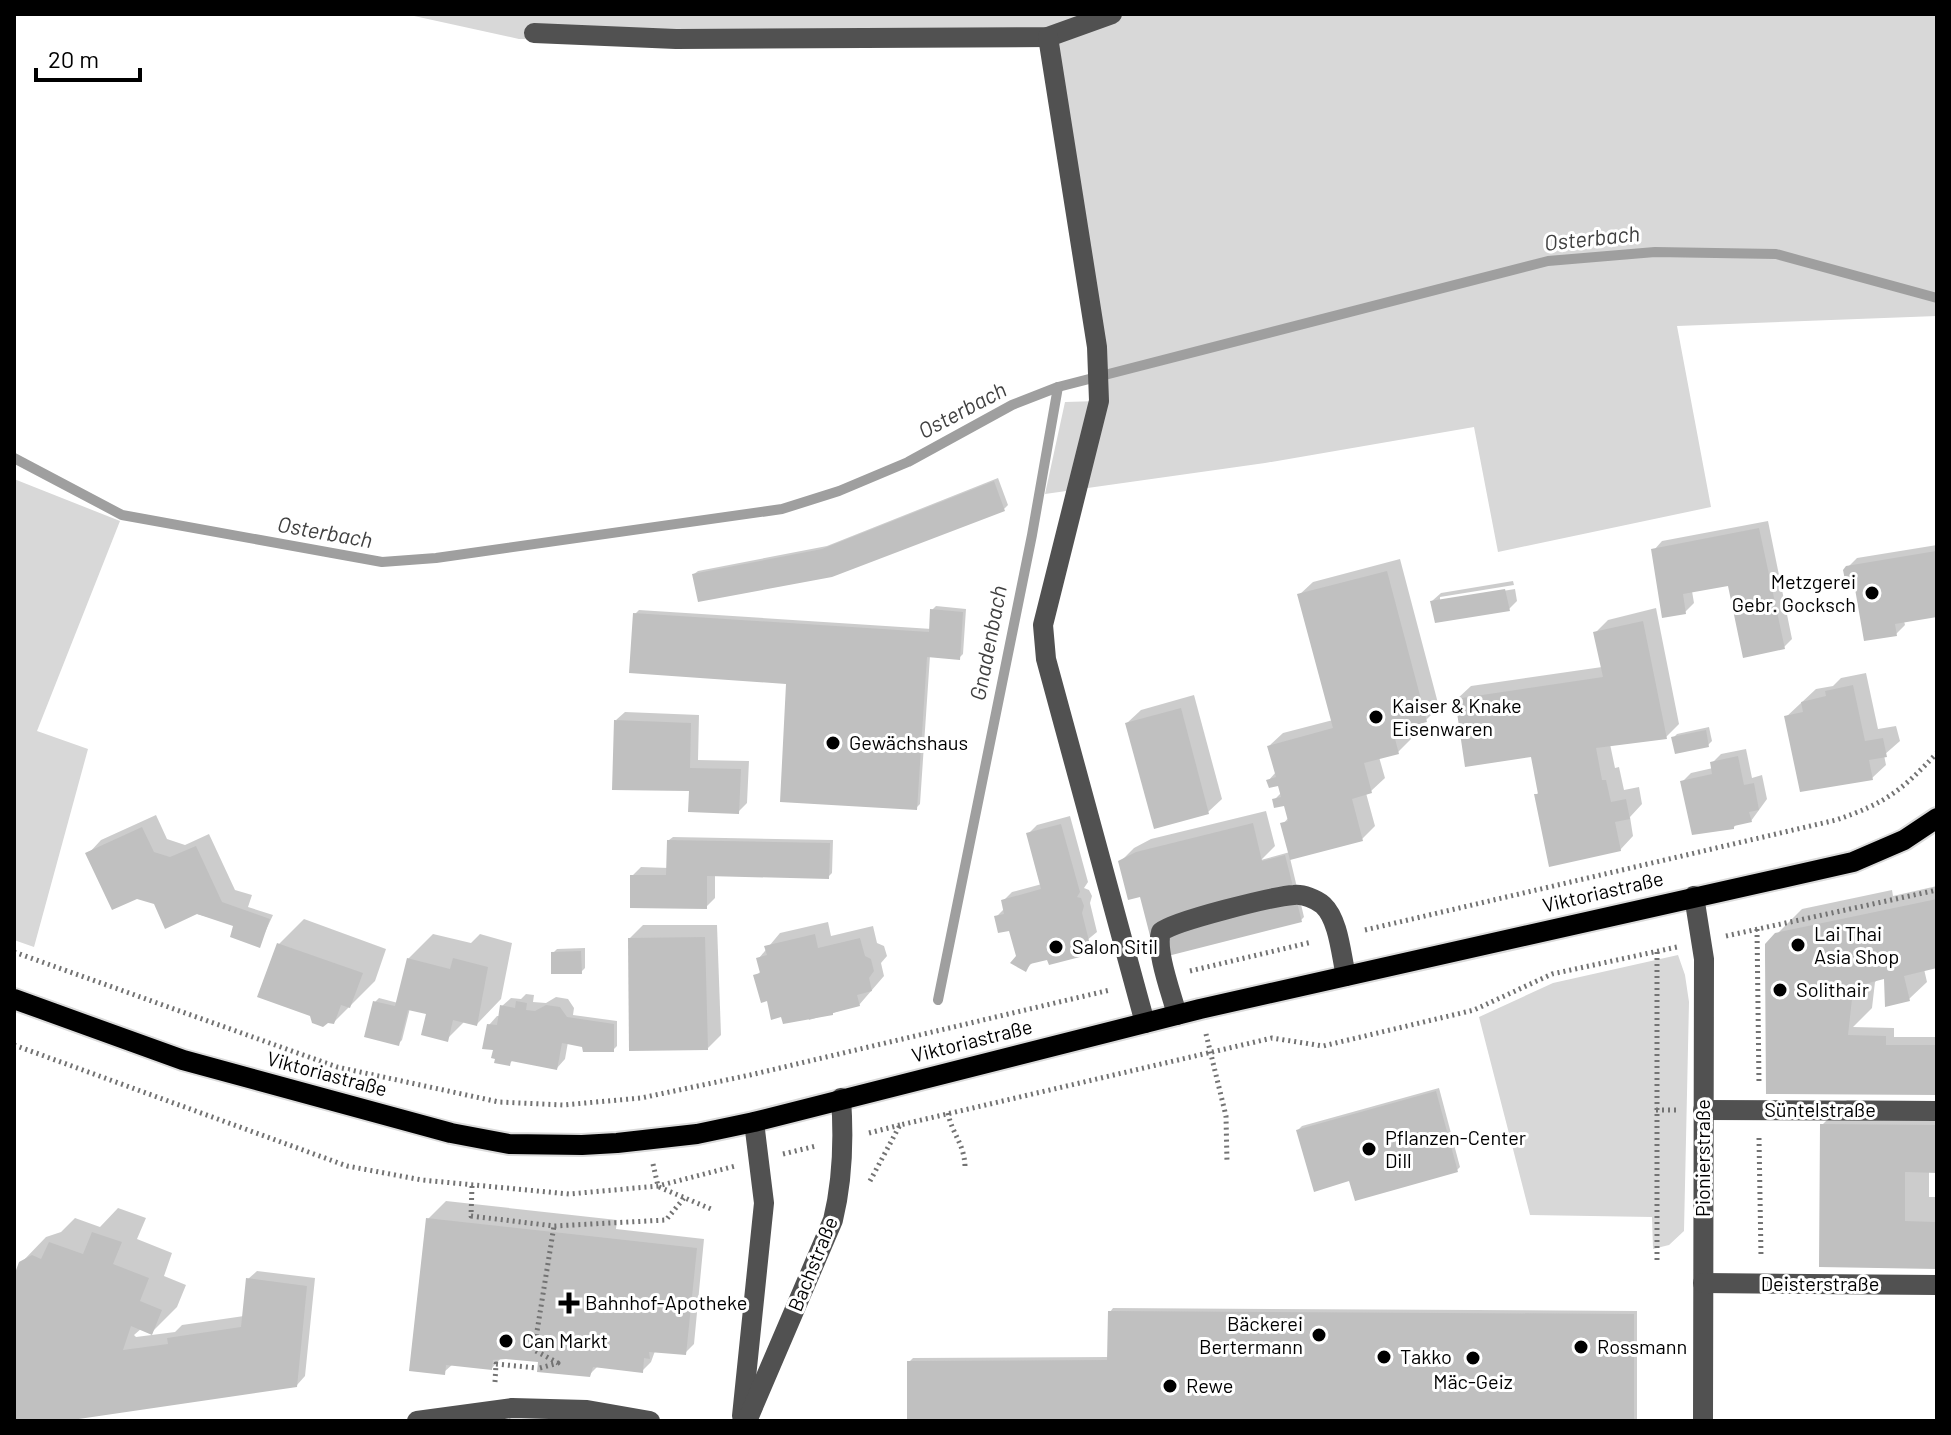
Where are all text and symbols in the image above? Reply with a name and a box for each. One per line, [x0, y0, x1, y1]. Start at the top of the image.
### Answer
scale bar [36, 32, 140, 82]
text: 20 m [48, 44, 99, 73]
water label: Osterbach [1543, 219, 1641, 255]
water label: Osterbach [913, 375, 1010, 443]
water label: Osterbach [276, 510, 375, 552]
place label: Metzgerei Gebr. Gocksch [1732, 569, 1856, 616]
water label: Gnadenbach [963, 583, 1011, 703]
marker: Metzgerei Gebr. Gocksch [1863, 584, 1881, 602]
place label: Kaiser & Knake Eisenwaren [1392, 693, 1522, 740]
marker: Kaiser & Knake Eisenwaren [1367, 708, 1385, 726]
place label: Gewächshaus [849, 730, 968, 754]
marker: Gewächshaus [824, 734, 842, 752]
street label: Viktoriastraße [1540, 865, 1666, 917]
place label: Lai Thai Asia Shop [1814, 921, 1899, 968]
place label: Salon Sitil [1072, 934, 1158, 958]
marker: Lai Thai Asia Shop [1789, 936, 1807, 954]
marker: Salon Sitil [1047, 938, 1065, 956]
place label: Solithair [1796, 977, 1869, 1001]
marker: Solithair [1771, 981, 1789, 999]
street label: Viktoriastraße [909, 1013, 1035, 1067]
street label: Viktoriastraße [264, 1045, 390, 1101]
street label: Süntelstraße [1764, 1097, 1876, 1121]
street label: Pionierstraße [1690, 1099, 1714, 1217]
place label: Pflanzen-Center Dill [1385, 1125, 1526, 1172]
marker: Pflanzen-Center Dill [1360, 1140, 1378, 1158]
street label: Bachstraße [782, 1213, 842, 1314]
street label: Deisterstraße [1761, 1271, 1879, 1295]
place label: Bahnhof-Apotheke [585, 1290, 747, 1314]
marker: Bahnhof-Apotheke [560, 1294, 578, 1312]
place label: Bäckerei Bertermann [1199, 1311, 1303, 1358]
marker: Bäckerei Bertermann [1310, 1326, 1328, 1344]
place label: Can Markt [522, 1328, 608, 1352]
marker: Can Markt [497, 1332, 515, 1350]
place label: Rossmann [1597, 1334, 1687, 1358]
marker: Rossmann [1572, 1338, 1590, 1356]
place label: Takko [1400, 1344, 1452, 1368]
marker: Takko [1375, 1348, 1393, 1366]
marker: Mäc-Geiz [1464, 1349, 1482, 1367]
place label: Mäc-Geiz [1433, 1369, 1513, 1393]
place label: Rewe [1186, 1373, 1233, 1397]
marker: Rewe [1161, 1377, 1179, 1395]

